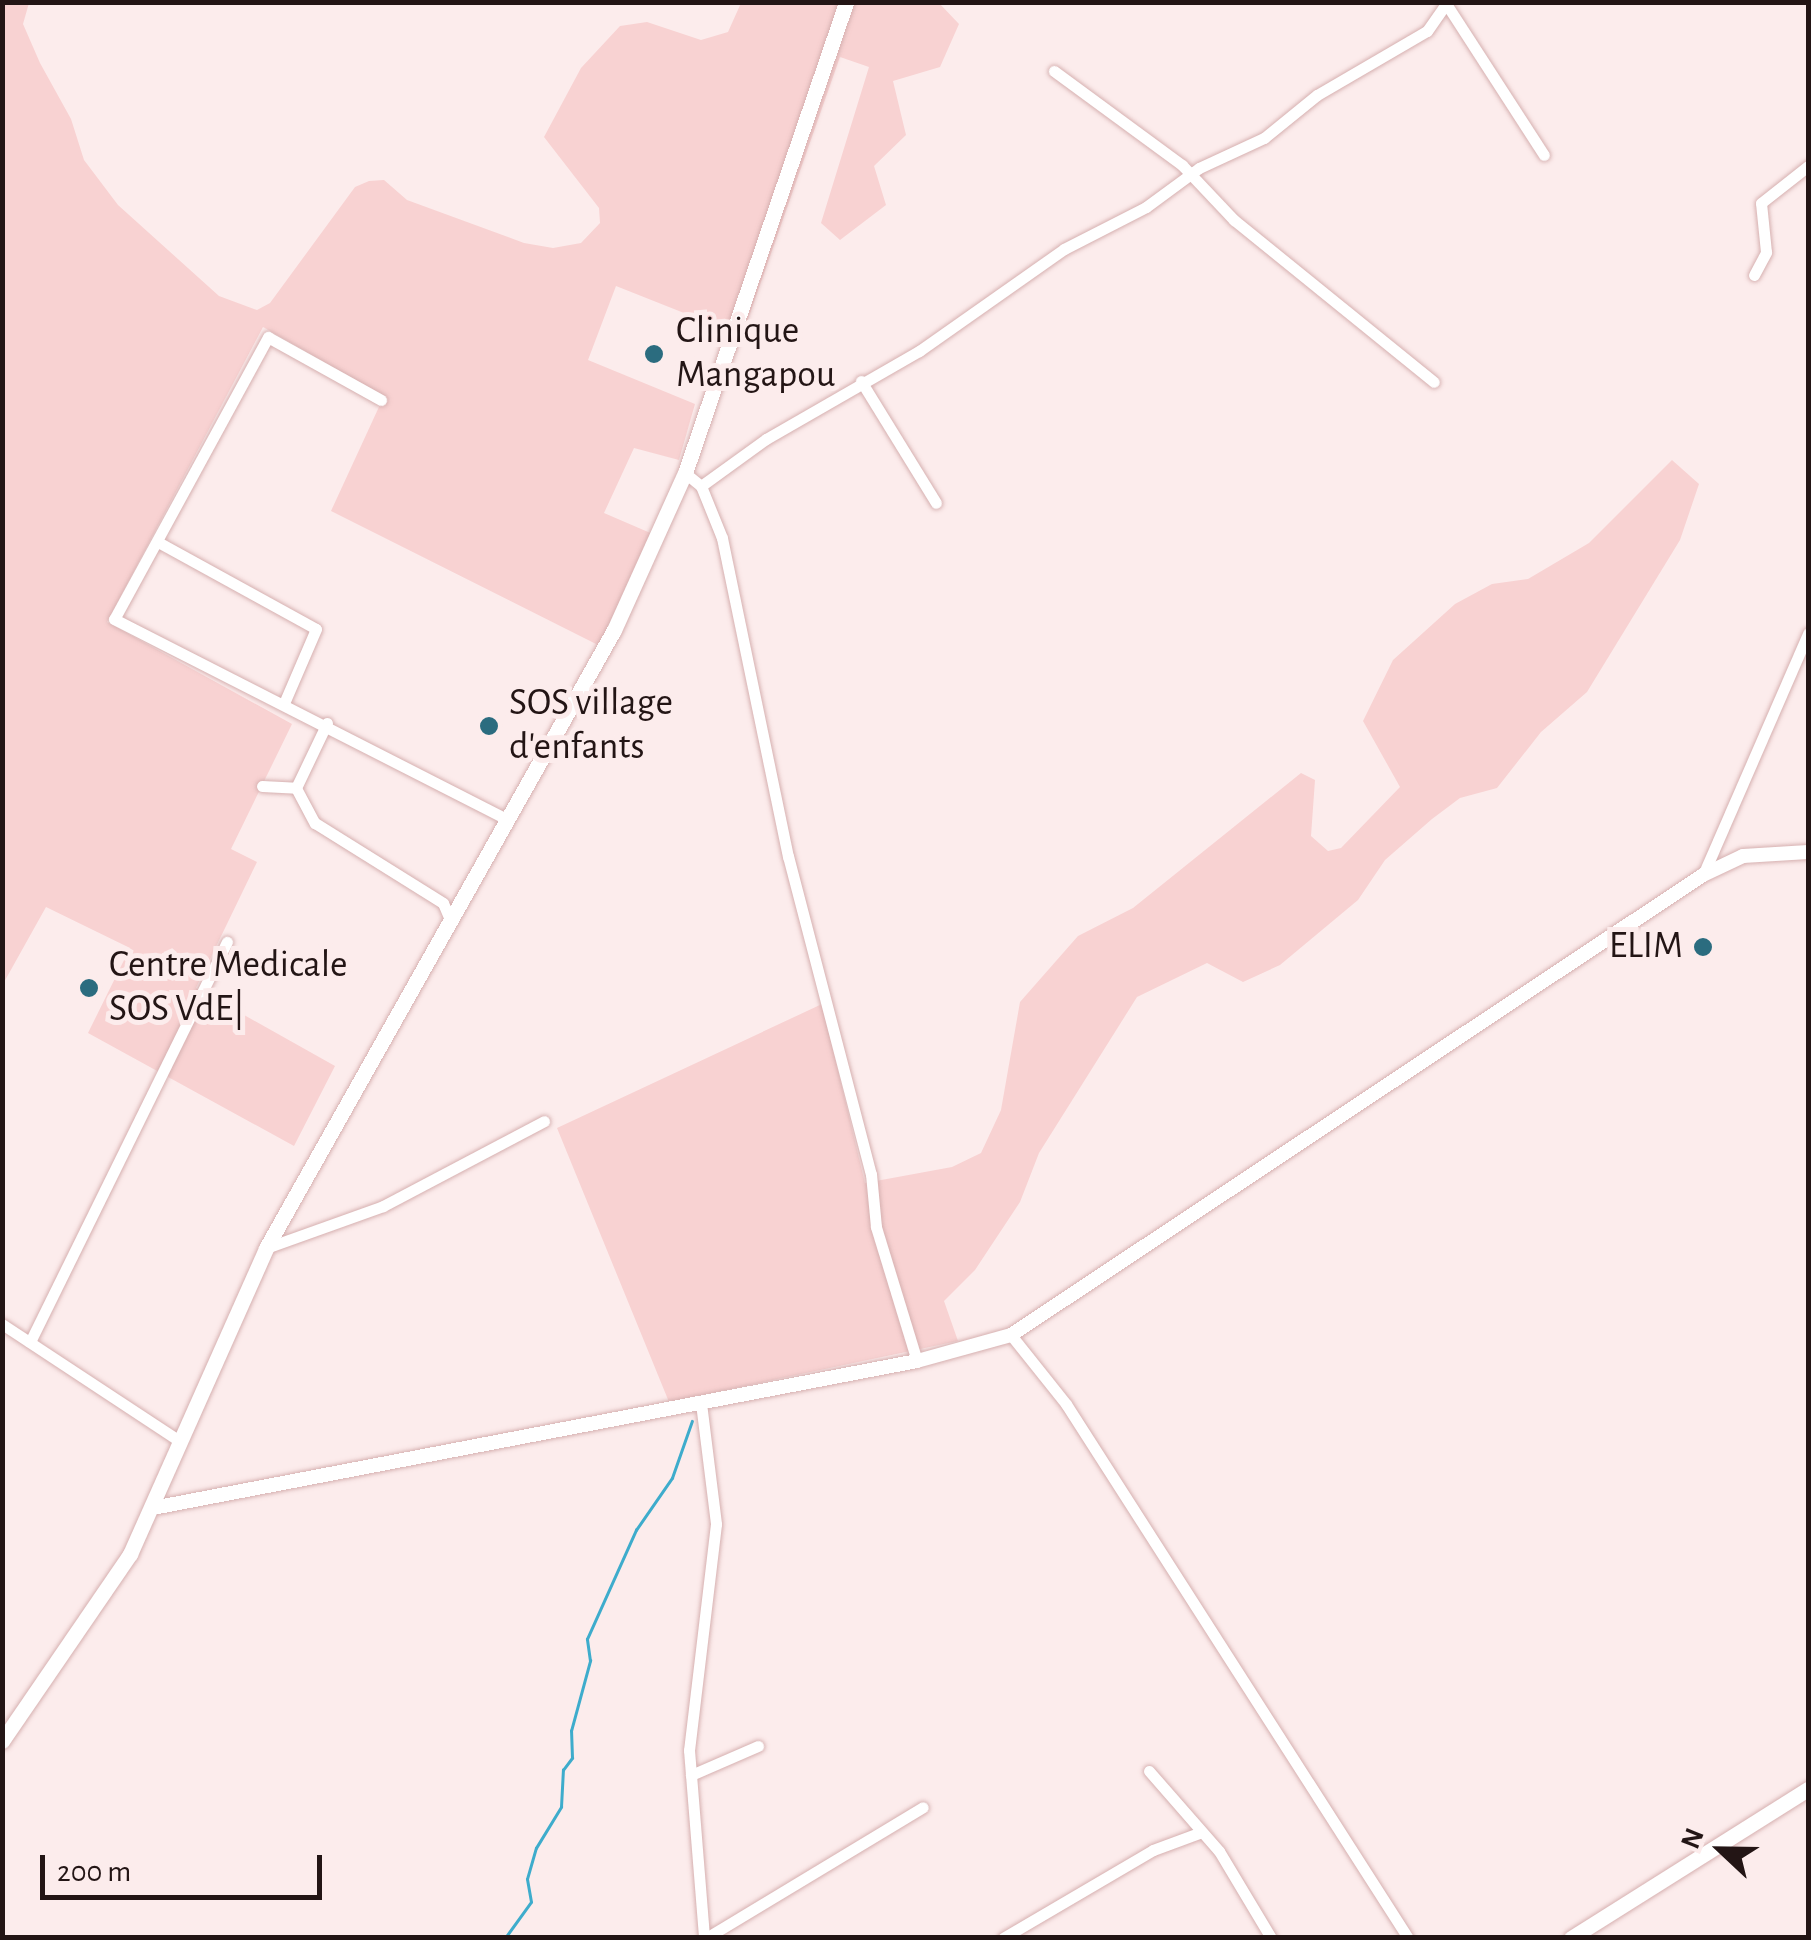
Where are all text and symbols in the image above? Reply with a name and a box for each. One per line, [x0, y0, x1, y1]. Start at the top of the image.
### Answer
place label: Clinique Mangapou [676, 309, 835, 398]
marker: Clinique Mangapou [641, 341, 667, 367]
place label: SOS village d'enfants [509, 681, 673, 771]
marker: SOS village d'enfants [478, 715, 500, 737]
place label: ELIM [1609, 924, 1683, 970]
marker: ELIM [1692, 936, 1714, 958]
place label: Centre Medicale SOS VdE| [109, 943, 348, 1032]
marker: Centre Medicale SOS VdE| [78, 977, 100, 999]
north arrow [1671, 1800, 1771, 1900]
text: N [1677, 1824, 1710, 1853]
scale bar [45, 1835, 328, 1897]
text: 200 m [57, 1857, 131, 1887]

